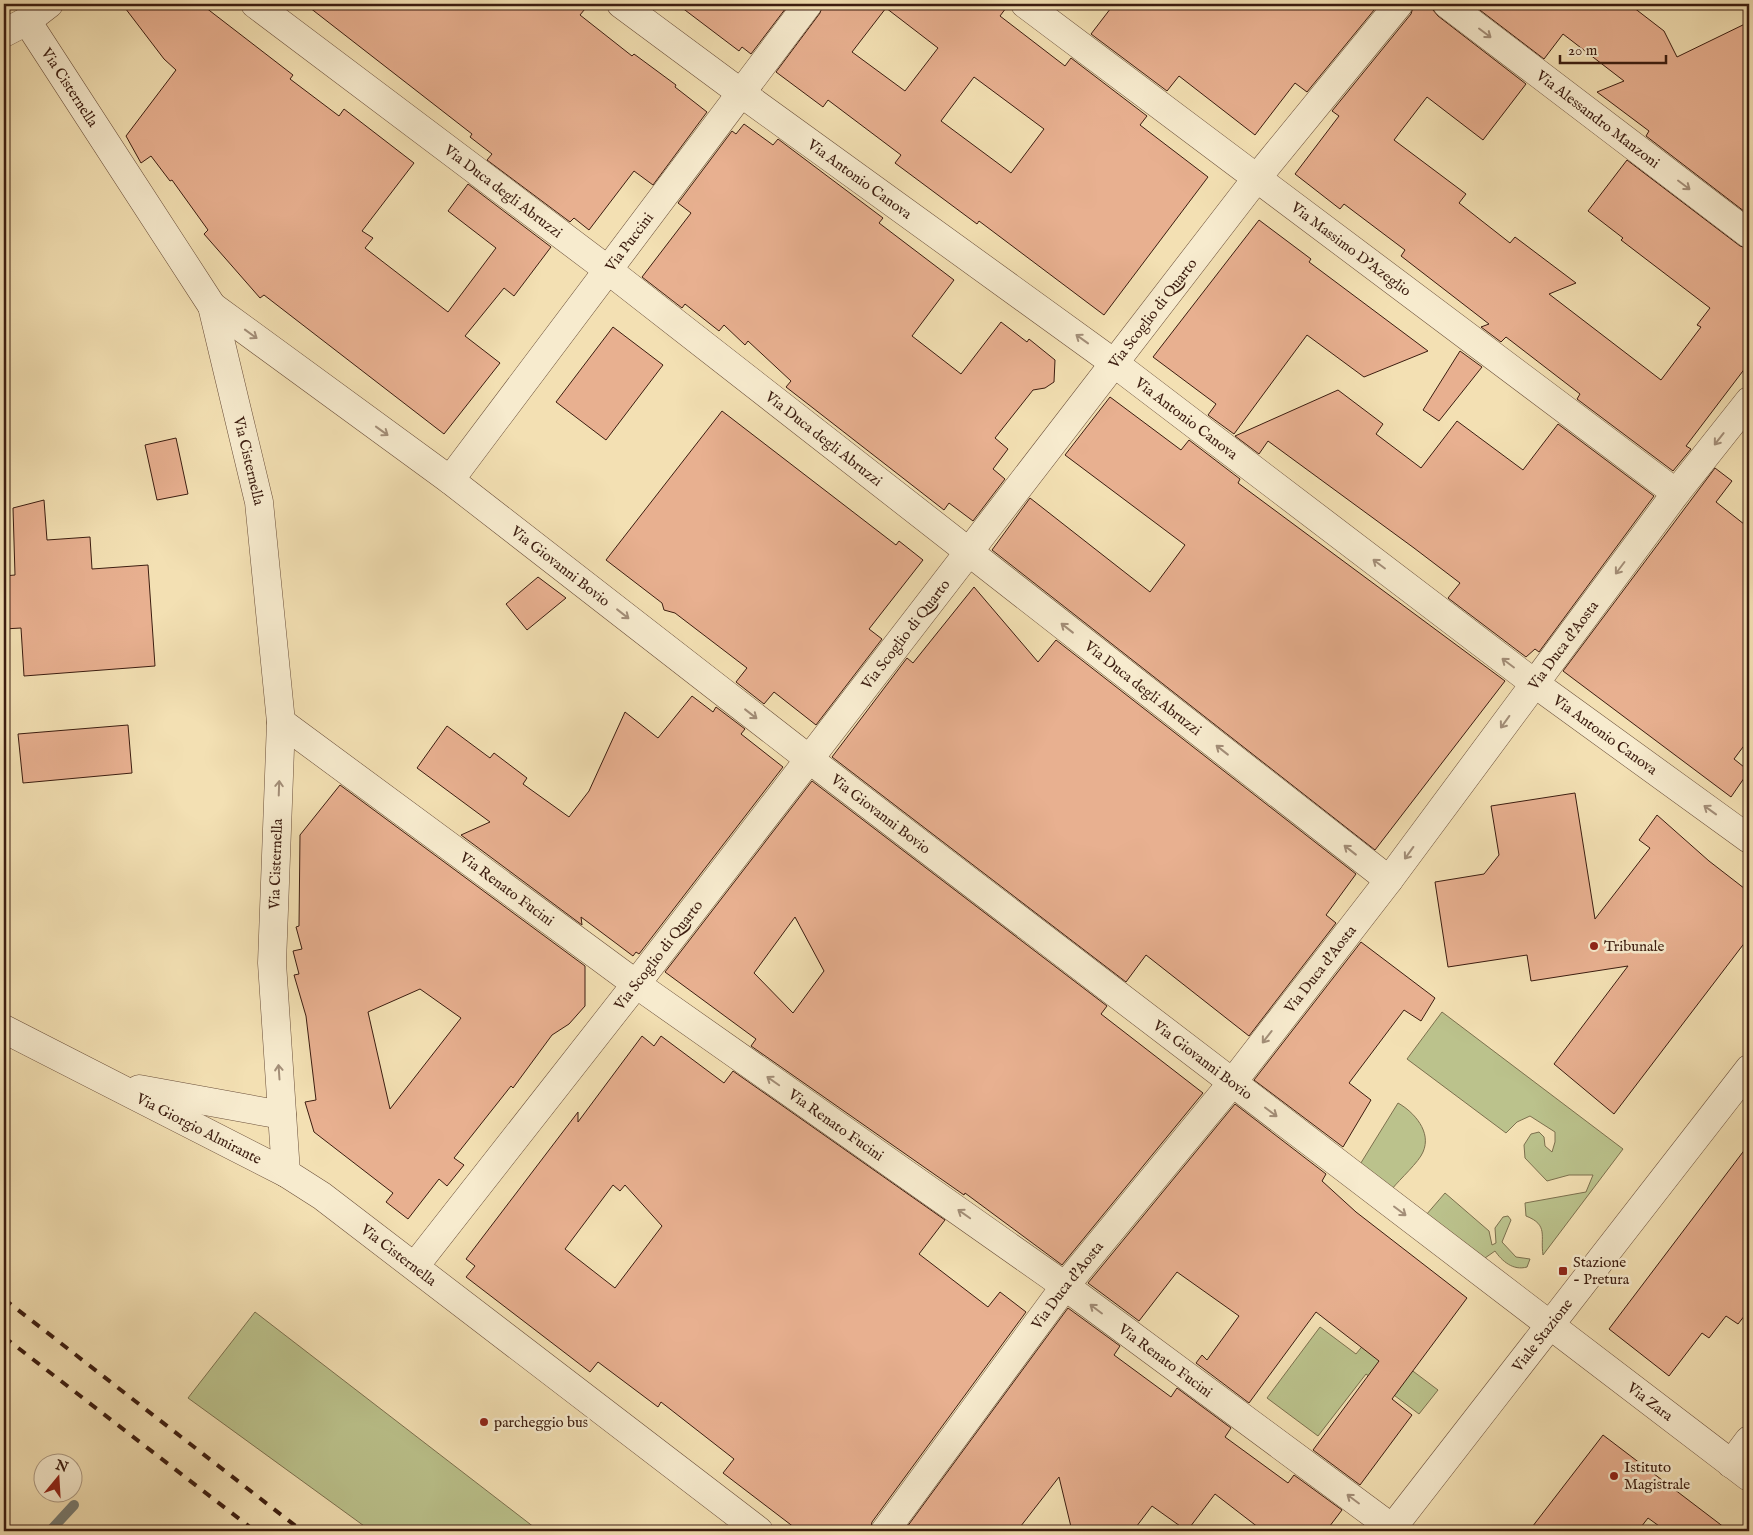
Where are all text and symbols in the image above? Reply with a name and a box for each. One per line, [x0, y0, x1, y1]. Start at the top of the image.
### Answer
one-way arrow [1478, 28, 1491, 39]
scale bar [1560, 32, 1667, 64]
text: 20 m [1568, 41, 1598, 60]
street label: Via Cisternella [37, 43, 103, 131]
street label: Via Alessandro Manzoni [1532, 65, 1664, 172]
street label: Via Antonio Canova [803, 134, 916, 223]
street label: Via Duca degli Abruzzi [440, 140, 566, 242]
one-way arrow [1678, 179, 1691, 190]
street label: Via Massimo D'Azeglio [1287, 197, 1415, 300]
street label: Via Puccini [600, 209, 657, 276]
street label: Via Scoglio di Quarto [1104, 254, 1201, 373]
one-way arrow [244, 329, 257, 340]
one-way arrow [1075, 334, 1089, 344]
street label: Via Antonio Canova [1130, 372, 1242, 464]
street label: Via Duca degli Abruzzi [761, 386, 886, 490]
street label: Via Cisternella [229, 414, 269, 508]
one-way arrow [375, 425, 388, 436]
one-way arrow [1714, 432, 1725, 445]
street label: Via Giovanni Bovio [507, 521, 614, 610]
one-way arrow [1373, 559, 1386, 570]
one-way arrow [1615, 561, 1625, 575]
street label: Via Scoglio di Quarto [857, 575, 954, 694]
street label: Via Duca d'Aosta [1523, 596, 1603, 694]
one-way arrow [616, 609, 629, 620]
one-way arrow [1061, 623, 1074, 634]
street label: Via Duca degli Abruzzi [1080, 636, 1205, 740]
one-way arrow [1502, 657, 1515, 668]
street label: Via Antonio Canova [1549, 690, 1662, 779]
one-way arrow [744, 709, 758, 719]
one-way arrow [1500, 715, 1511, 728]
one-way arrow [1216, 745, 1229, 756]
street label: Via Giovanni Bovio [827, 769, 935, 858]
one-way arrow [274, 780, 283, 796]
one-way arrow [1703, 805, 1717, 815]
street label: Via Cisternella [265, 818, 287, 911]
one-way arrow [1344, 845, 1357, 856]
one-way arrow [1404, 846, 1414, 860]
street label: Via Renato Fucini [455, 847, 558, 930]
street label: Via Scoglio di Quarto [609, 896, 707, 1014]
street label: Via Duca d'Aosta [1280, 921, 1361, 1018]
place label: Tribunale [1604, 937, 1664, 956]
marker: Tribunale [1588, 940, 1600, 952]
street label: Via Giovanni Bovio [1148, 1015, 1256, 1104]
one-way arrow [1262, 1030, 1273, 1043]
one-way arrow [275, 1065, 284, 1081]
one-way arrow [766, 1076, 780, 1086]
street label: Via Renato Fucini [784, 1084, 888, 1165]
street label: Via Giorgio Almirante [132, 1088, 265, 1169]
one-way arrow [1264, 1107, 1277, 1118]
one-way arrow [1393, 1206, 1406, 1217]
one-way arrow [957, 1209, 971, 1219]
street label: Via Cisternella [356, 1219, 441, 1290]
street label: Via Duca d'Aosta [1026, 1237, 1108, 1334]
place label: Stazione - Pretura [1573, 1253, 1630, 1289]
marker: Stazione - Pretura [1557, 1265, 1569, 1277]
street label: Viale Stazione [1507, 1295, 1577, 1376]
one-way arrow [1090, 1303, 1103, 1314]
street label: Via Renato Fucini [1114, 1319, 1216, 1402]
street label: Via Zara [1623, 1377, 1677, 1425]
place label: parcheggio bus [494, 1413, 588, 1432]
marker: parcheggio bus [478, 1416, 490, 1428]
north arrow [32, 1452, 82, 1502]
text: N [52, 1456, 70, 1477]
place label: Istituto Magistrale [1624, 1458, 1690, 1494]
marker: Istituto Magistrale [1608, 1470, 1620, 1482]
one-way arrow [1346, 1494, 1360, 1504]

